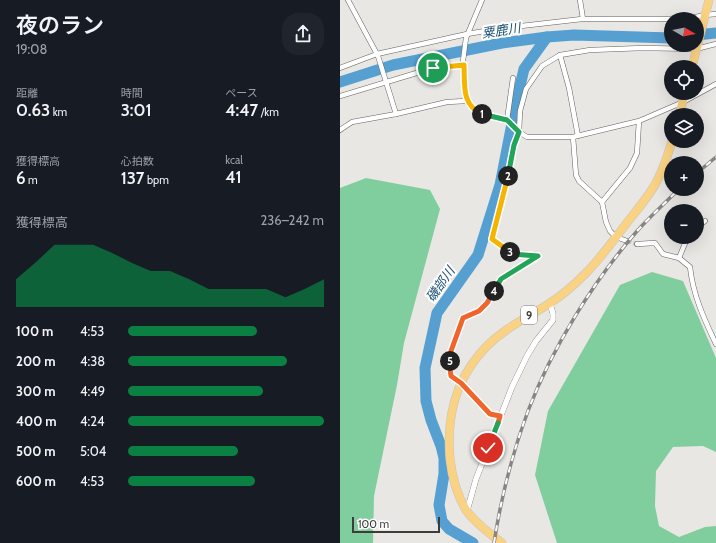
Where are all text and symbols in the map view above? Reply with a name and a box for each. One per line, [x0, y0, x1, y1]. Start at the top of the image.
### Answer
text: 夜のラン [16, 12, 104, 39]
north arrow [664, 12, 704, 52]
map controls [664, 12, 704, 244]
button: share [282, 13, 324, 55]
water label: 粟鹿川 [480, 19, 523, 41]
text: 19:08 [16, 41, 47, 57]
pin [416, 51, 450, 85]
icon: arrive [422, 57, 444, 79]
button: locate [664, 60, 704, 100]
text: 距離 [16, 86, 38, 100]
text: 時間 [121, 86, 143, 100]
text: ペース [225, 86, 258, 100]
text: 0.63 [16, 100, 50, 120]
text: 3:01 [121, 100, 151, 120]
text: 4:47 [225, 100, 258, 120]
pin: 1 [472, 104, 492, 124]
text: km [50, 105, 67, 119]
text: /km [258, 105, 279, 119]
text: 1 [480, 107, 484, 121]
button: layers [664, 108, 704, 148]
text: kcal [225, 153, 243, 167]
text: 獲得標高 [16, 154, 60, 168]
text: 心拍数 [121, 154, 154, 168]
button: + [664, 156, 704, 196]
pin: 2 [498, 166, 518, 186]
text: 41 [225, 167, 242, 187]
text: 6 [16, 168, 26, 188]
text: 137 [121, 168, 144, 188]
text: 2 [505, 169, 511, 183]
text: m [26, 173, 38, 187]
text: bpm [144, 173, 169, 187]
button: − [664, 204, 704, 244]
text: 236–242 m [260, 212, 324, 228]
text: 獲得標高 [16, 214, 68, 230]
pin: 3 [500, 242, 520, 262]
text: 3 [507, 245, 513, 259]
water label: 磯部川 [422, 262, 459, 305]
pin: 4 [484, 281, 504, 301]
text: 4 [491, 284, 497, 298]
road number: 9 [521, 306, 537, 324]
text: 100 m [16, 323, 53, 339]
text: 4:53 [80, 323, 104, 339]
pin: 5 [440, 351, 460, 371]
text: 200 m [16, 353, 55, 369]
text: 4:38 [80, 353, 105, 369]
text: 5 [447, 354, 453, 368]
text: 300 m [16, 383, 56, 399]
text: 4:49 [80, 383, 105, 399]
text: 400 m [16, 413, 57, 429]
text: 4:24 [80, 413, 105, 429]
pin [471, 431, 505, 465]
icon: check [477, 437, 499, 459]
text: 500 m [16, 443, 56, 459]
text: 5:04 [80, 443, 106, 459]
text: 600 m [16, 473, 56, 489]
text: 4:53 [80, 473, 104, 489]
scale bar [352, 515, 440, 534]
text: 100 m [358, 517, 389, 531]

